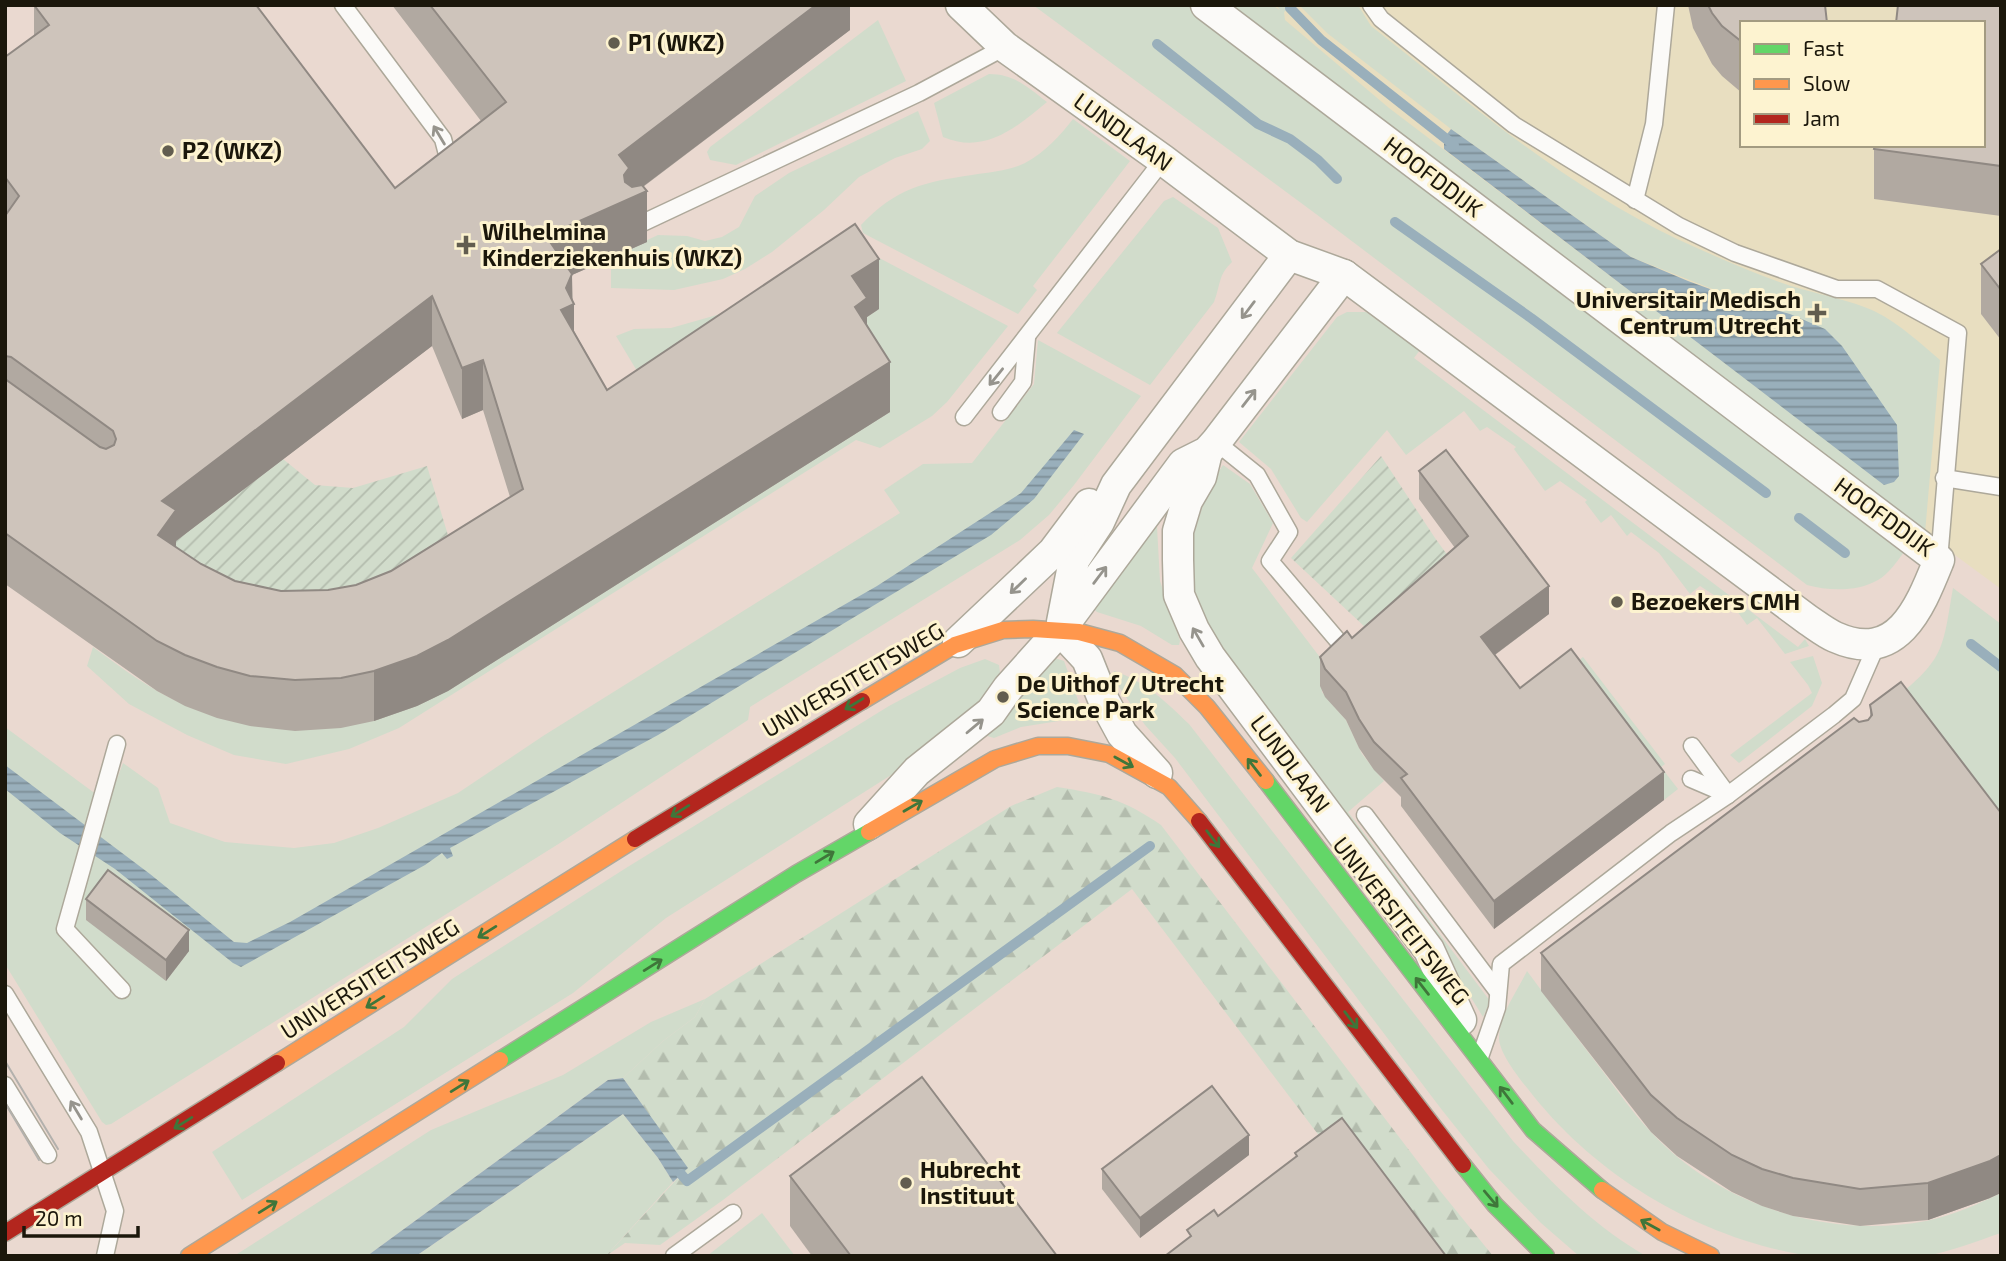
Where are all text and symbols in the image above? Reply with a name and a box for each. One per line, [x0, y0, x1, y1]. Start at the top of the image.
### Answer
legend [1740, 21, 1985, 147]
place label: P1 (WKZ) [628, 28, 724, 56]
marker: P1 (WKZ) [606, 35, 622, 51]
text: Fast [1803, 35, 1844, 60]
text: Slow [1803, 70, 1850, 95]
street label: LUNDLAAN [1069, 86, 1178, 176]
text: Jam [1803, 105, 1840, 130]
one-way arrow [431, 125, 445, 145]
street label: HOOFDDIJK [1379, 130, 1489, 223]
place label: P2 (WKZ) [182, 136, 282, 164]
marker: P2 (WKZ) [160, 143, 176, 159]
place label: Wilhelmina Kinderziekenhuis (WKZ) [482, 217, 742, 271]
marker: Wilhelmina Kinderziekenhuis (WKZ) [456, 235, 476, 255]
place label: Universitair Medisch Centrum Utrecht [1576, 285, 1801, 339]
one-way arrow [1241, 300, 1256, 318]
marker: Universitair Medisch Centrum Utrecht [1807, 303, 1827, 323]
one-way arrow [988, 368, 1003, 386]
one-way arrow [1242, 390, 1257, 408]
street label: HOOFDDIJK [1829, 471, 1940, 562]
one-way arrow [1093, 566, 1108, 585]
one-way arrow [1010, 578, 1027, 595]
place label: Bezoekers CMH [1631, 587, 1800, 615]
marker: Bezoekers CMH [1609, 594, 1625, 610]
street label: UNIVERSITEITSWEG [757, 616, 948, 743]
one-way arrow [1191, 627, 1204, 648]
place label: De Uithof / Utrecht Science Park [1017, 669, 1224, 723]
marker: De Uithof / Utrecht Science Park [995, 689, 1011, 705]
one-way arrow [845, 698, 865, 712]
street label: LUNDLAAN [1245, 709, 1337, 818]
one-way arrow [965, 718, 983, 734]
one-way arrow [1113, 755, 1133, 769]
one-way arrow [1246, 758, 1261, 776]
one-way arrow [903, 799, 923, 813]
one-way arrow [670, 805, 690, 819]
one-way arrow [1205, 830, 1220, 848]
street label: UNIVERSITEITSWEG [1328, 831, 1476, 1010]
one-way arrow [815, 850, 835, 864]
street label: UNIVERSITEITSWEG [275, 912, 464, 1044]
one-way arrow [478, 925, 497, 940]
one-way arrow [642, 957, 662, 971]
one-way arrow [1415, 977, 1430, 996]
one-way arrow [366, 996, 386, 1010]
one-way arrow [1344, 1010, 1358, 1029]
one-way arrow [450, 1078, 470, 1092]
one-way arrow [1498, 1086, 1513, 1105]
one-way arrow [69, 1101, 83, 1121]
one-way arrow [174, 1116, 193, 1131]
place label: Hubrecht Instituut [920, 1155, 1021, 1209]
marker: Hubrecht Instituut [898, 1175, 914, 1191]
one-way arrow [1483, 1190, 1499, 1208]
scale bar [24, 1194, 138, 1238]
one-way arrow [257, 1199, 277, 1213]
text: 20 m [35, 1205, 83, 1230]
one-way arrow [1641, 1218, 1661, 1232]

